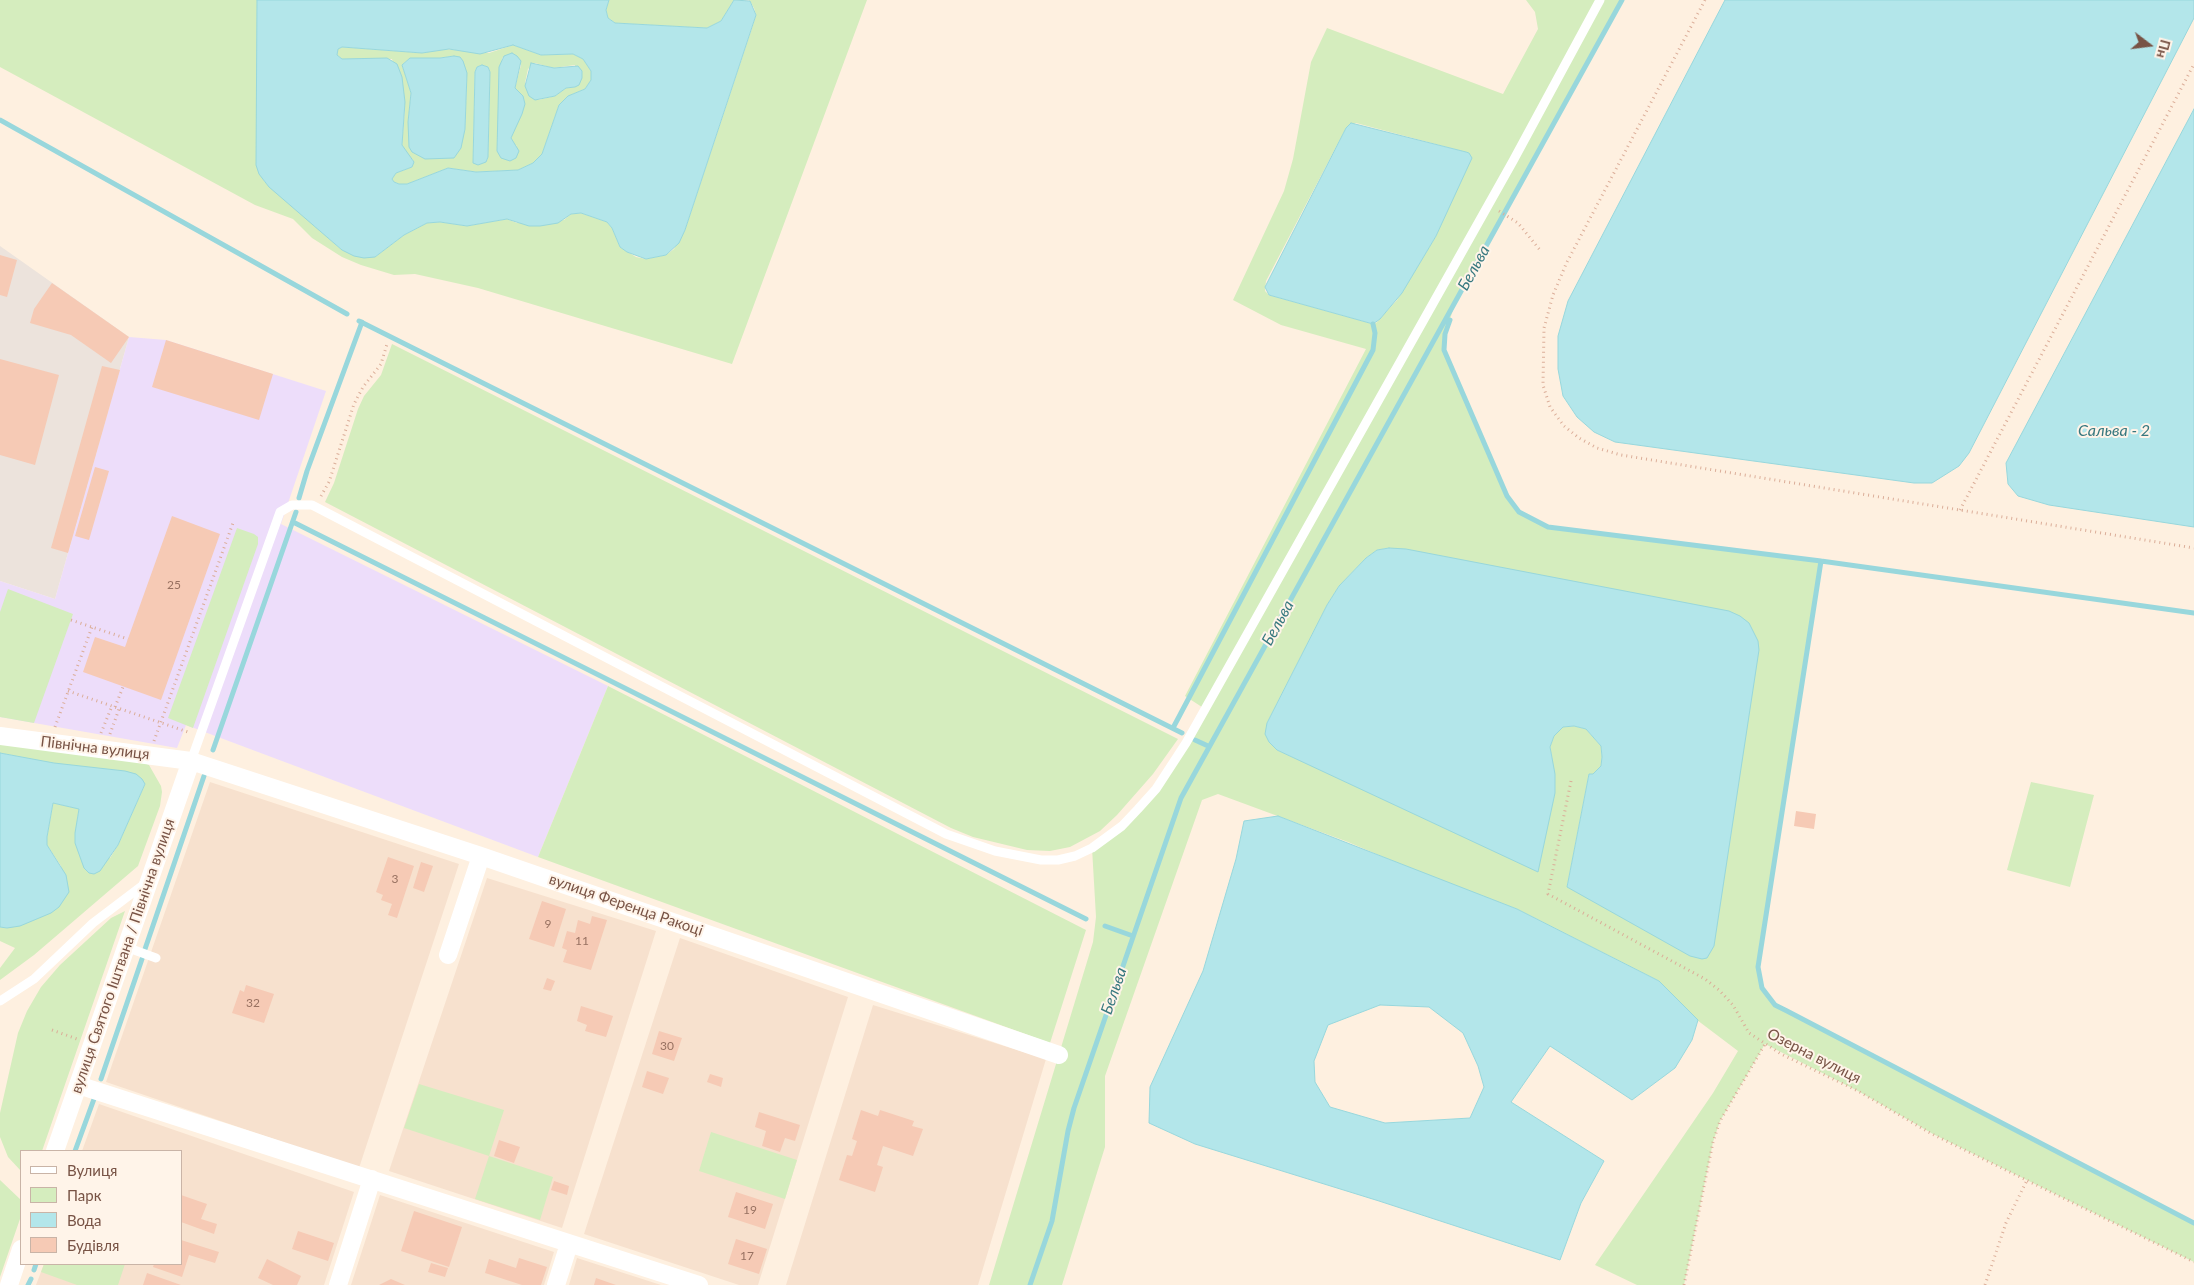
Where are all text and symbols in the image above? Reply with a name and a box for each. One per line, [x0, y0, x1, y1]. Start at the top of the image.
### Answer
north arrow [2124, 20, 2174, 70]
text: Пн [2153, 38, 2175, 60]
water label: Бельва [1454, 242, 1494, 294]
water label: Сальва - 2 [2078, 421, 2150, 441]
house number: 25 [167, 578, 181, 592]
water label: Бельва [1258, 597, 1298, 649]
street label: Північна вулиця [39, 732, 151, 764]
street label: вулиця Святого Іштвана / Північна вулиця [67, 816, 179, 1096]
street label: вулиця Ференца Ракоці [547, 870, 705, 940]
house number: 3 [392, 872, 398, 886]
house number: 9 [545, 917, 551, 931]
house number: 11 [575, 934, 589, 948]
water label: Бельва [1097, 965, 1131, 1017]
house number: 32 [246, 996, 260, 1010]
street label: Озерна вулиця [1764, 1025, 1864, 1087]
house number: 30 [660, 1039, 674, 1053]
legend [20, 1150, 182, 1265]
text: Вулиця [67, 1161, 117, 1179]
text: Парк [67, 1186, 101, 1204]
house number: 19 [743, 1203, 757, 1217]
text: Вода [67, 1211, 102, 1229]
text: Будівля [67, 1236, 119, 1254]
house number: 17 [740, 1249, 754, 1263]

